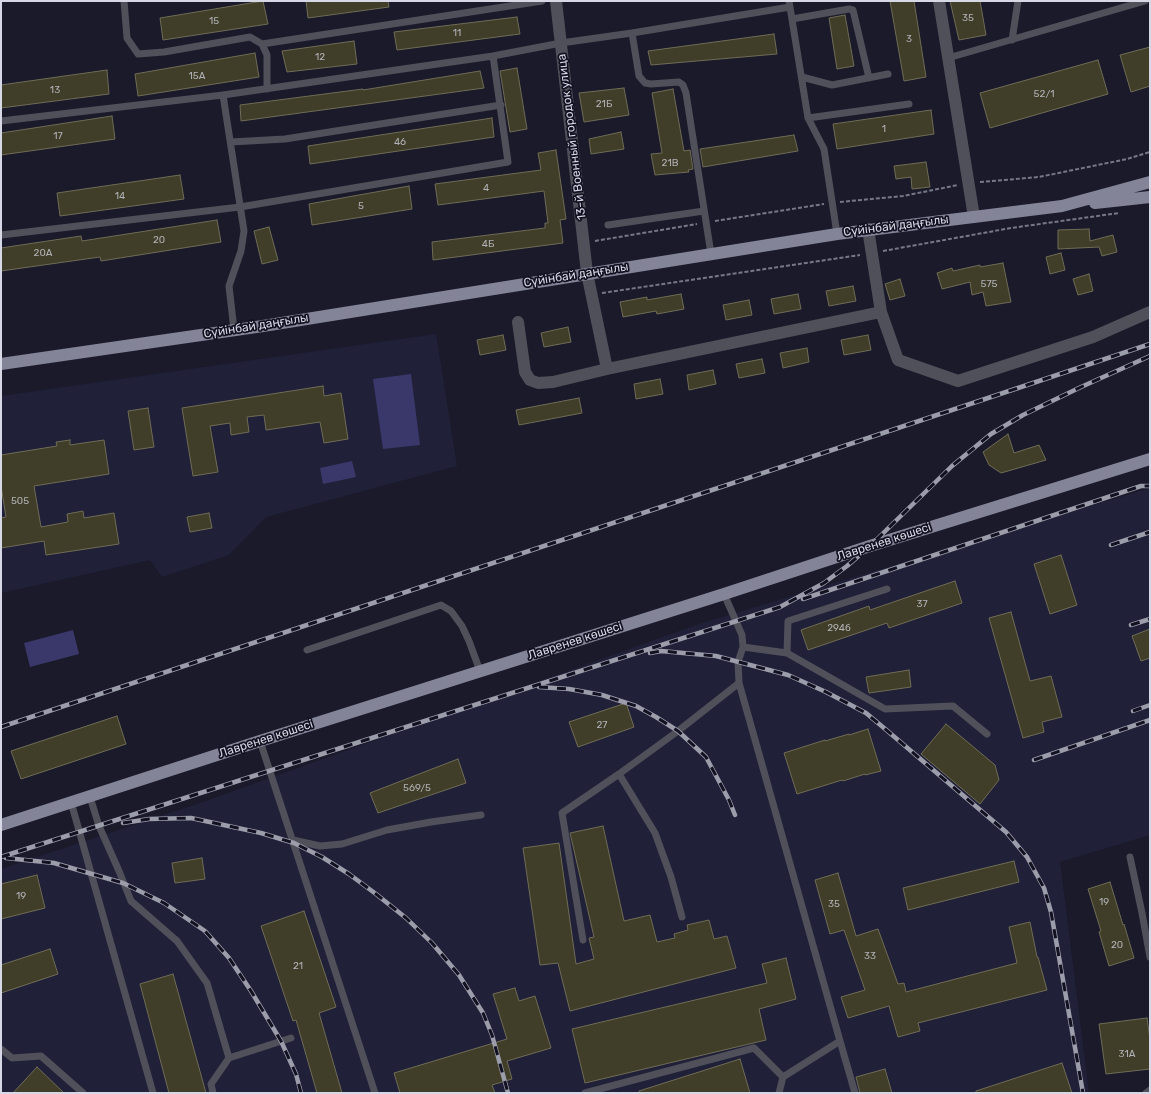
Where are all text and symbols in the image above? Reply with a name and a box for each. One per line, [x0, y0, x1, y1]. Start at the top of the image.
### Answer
house number: 35 [962, 12, 974, 24]
house number: 15 [209, 15, 219, 27]
house number: 11 [453, 27, 461, 39]
house number: 3 [906, 33, 912, 45]
house number: 12 [315, 51, 325, 63]
street label: 13-й Военный городок улица [555, 53, 589, 221]
house number: 15А [189, 70, 205, 82]
house number: 13 [50, 84, 60, 96]
house number: 52/1 [1034, 88, 1054, 100]
house number: 21Б [596, 98, 612, 110]
house number: 1 [882, 123, 886, 135]
house number: 17 [53, 130, 63, 142]
house number: 46 [394, 136, 406, 148]
house number: 21В [662, 157, 678, 169]
house number: 4 [483, 182, 489, 194]
house number: 14 [115, 190, 125, 202]
house number: 5 [358, 200, 364, 212]
street label: Сүйінбай даңғылы [843, 212, 949, 240]
house number: 20 [153, 234, 165, 246]
house number: 4Б [482, 238, 494, 250]
house number: 20А [34, 247, 52, 259]
street label: Сүйінбай даңғылы [523, 260, 629, 290]
house number: 575 [980, 278, 998, 290]
street label: Сүйінбай даңғылы [203, 311, 309, 341]
house number: 505 [11, 495, 29, 507]
street label: Лавренев көшесі [835, 520, 933, 564]
house number: 37 [916, 598, 928, 610]
street label: Лавренев көшесі [526, 619, 624, 663]
house number: 294б [827, 622, 851, 634]
street label: Лавренев көшесі [217, 717, 315, 761]
house number: 27 [597, 719, 607, 731]
house number: 569/5 [403, 782, 431, 794]
house number: 19 [16, 890, 26, 902]
house number: 19 [1099, 896, 1109, 908]
house number: 35 [828, 898, 840, 910]
house number: 20 [1111, 939, 1123, 951]
house number: 33 [864, 950, 876, 962]
house number: 21 [293, 960, 303, 972]
house number: 31А [1119, 1048, 1135, 1060]

